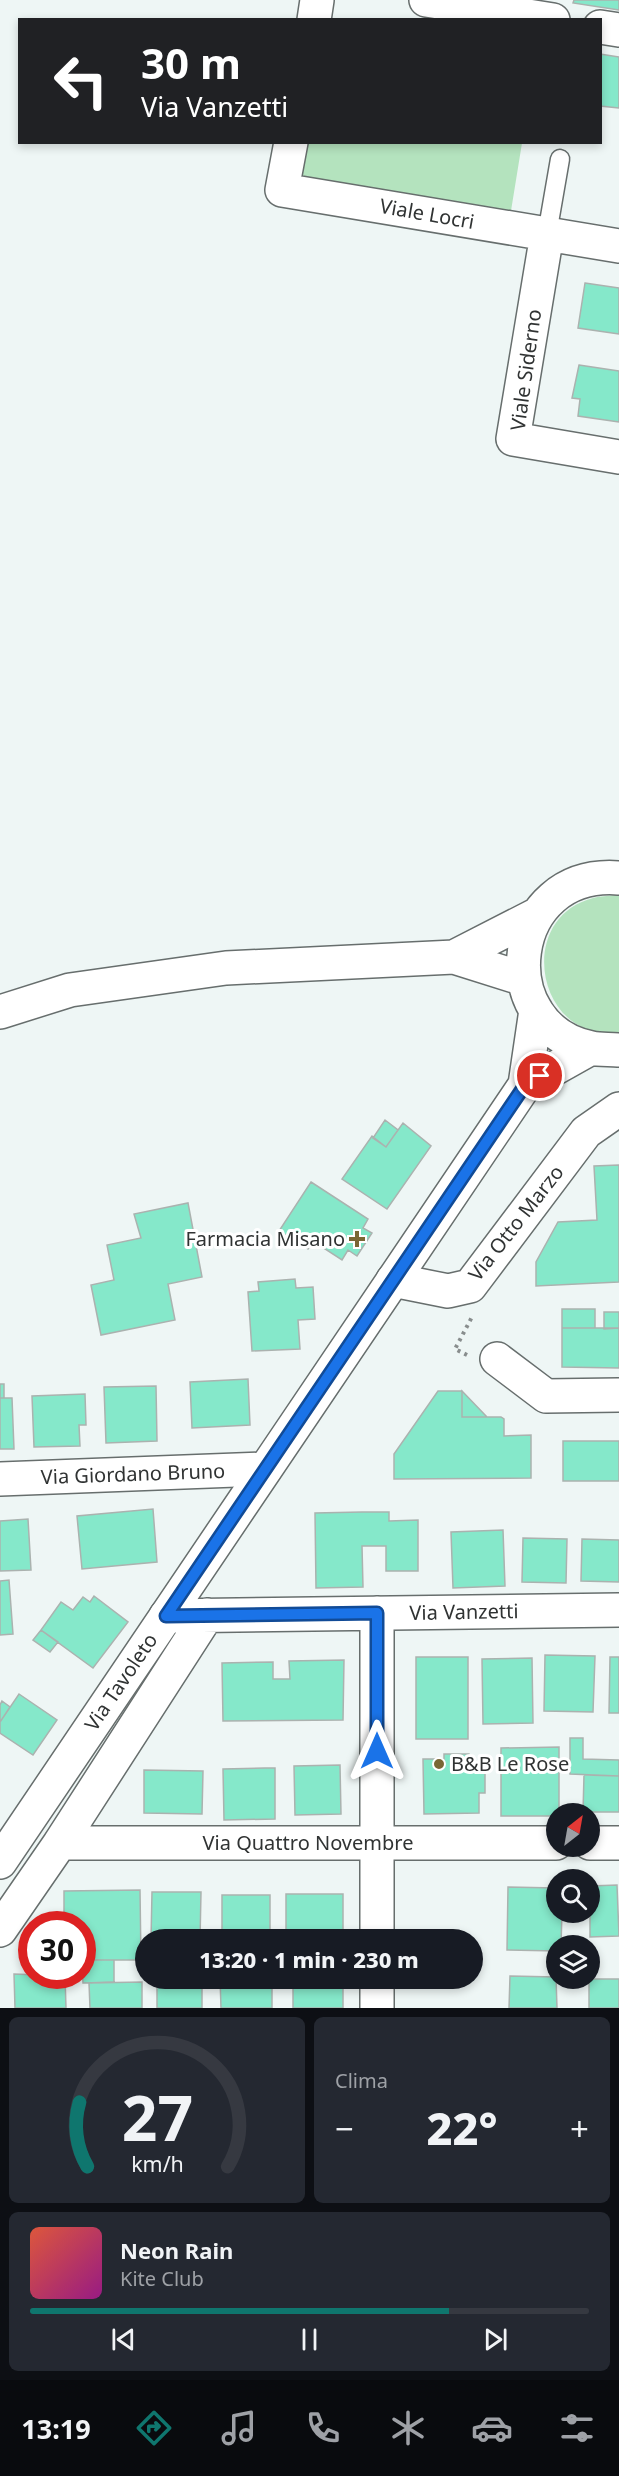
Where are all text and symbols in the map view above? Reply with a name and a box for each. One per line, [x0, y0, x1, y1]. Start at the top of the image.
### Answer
text: 30 m [141, 34, 241, 91]
icon: left [42, 42, 120, 120]
text: Via Vanzetti [141, 88, 288, 125]
street label: Viale Locri [378, 192, 477, 235]
street label: Viale Siderno [504, 307, 547, 432]
pin [514, 1050, 565, 1101]
icon: arrive [523, 1059, 556, 1092]
street label: Via Otto Marzo [462, 1159, 569, 1286]
place label: Farmacia Misano [185, 1225, 345, 1252]
marker: Farmacia Misano [350, 1232, 364, 1246]
street label: Via Giordano Bruno [40, 1457, 226, 1490]
street label: Via Vanzetti [409, 1597, 519, 1626]
street label: Via Tavoleto [78, 1628, 163, 1736]
position arrow [345, 1719, 409, 1783]
place label: B&B Le Rose [451, 1750, 569, 1777]
marker: B&B Le Rose [432, 1757, 446, 1771]
north arrow [546, 1803, 600, 1857]
map controls [546, 1803, 600, 1989]
street label: Via Quattro Novembre [203, 1829, 413, 1856]
button: search [546, 1869, 600, 1923]
speed limit sign: 30 [18, 1911, 96, 1989]
button: layers [546, 1935, 600, 1989]
text: 13:20 · 1 min · 230 m [199, 1944, 419, 1974]
text: Clima [335, 2067, 388, 2094]
text: 27 [121, 2074, 193, 2159]
text: 22° [426, 2097, 498, 2158]
text: − [335, 2106, 354, 2151]
text: + [570, 2106, 589, 2151]
text: km/h [131, 2149, 183, 2178]
text: Neon Rain [120, 2235, 233, 2265]
text: Kite Club [120, 2265, 204, 2292]
icon: previous [107, 2323, 140, 2356]
icon: pause [293, 2323, 326, 2356]
icon: next [479, 2323, 512, 2356]
icon: directions [133, 2407, 175, 2449]
icon: music [218, 2407, 260, 2449]
icon: phone [302, 2407, 344, 2449]
icon: climate [387, 2407, 429, 2449]
icon: car [471, 2407, 513, 2449]
icon: filters [556, 2407, 598, 2449]
text: 13:19 [21, 2410, 91, 2447]

